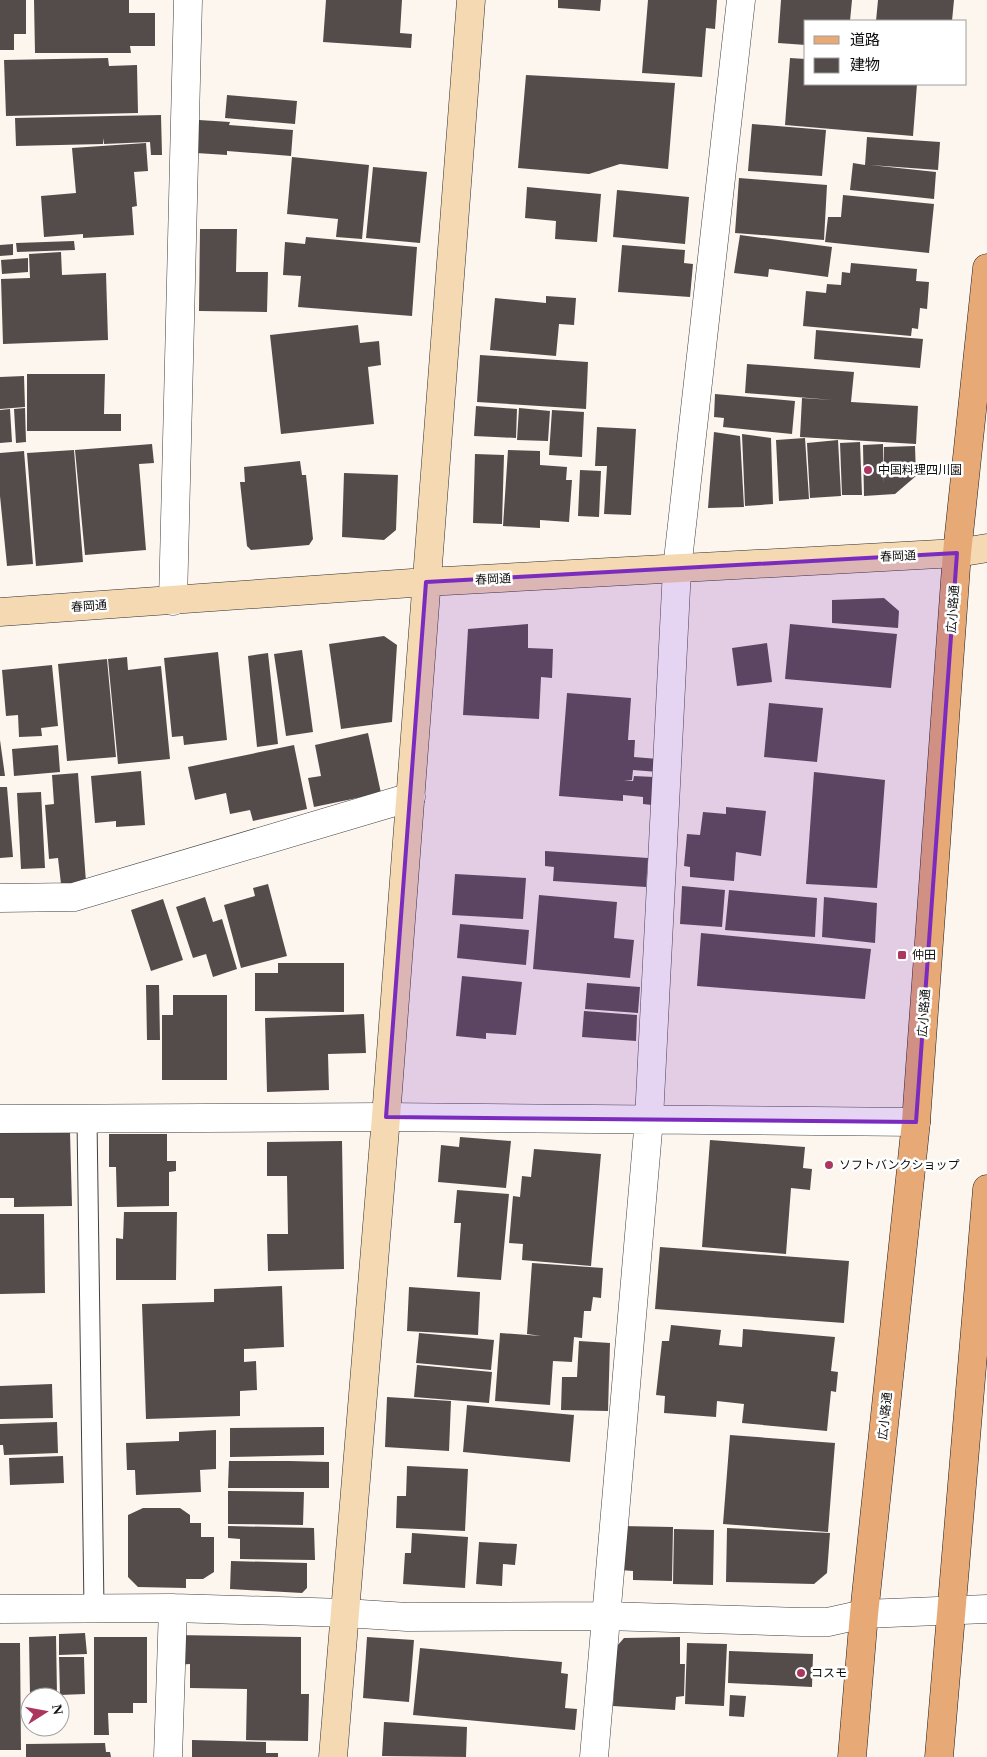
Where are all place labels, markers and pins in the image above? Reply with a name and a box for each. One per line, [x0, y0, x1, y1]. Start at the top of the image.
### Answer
place label: 中国料理四川園 [878, 463, 962, 477]
marker: 中国料理四川園 [862, 464, 874, 476]
place label: 仲田 [912, 948, 936, 962]
marker: 仲田 [896, 949, 908, 961]
place label: ソフトバンクショップ [839, 1158, 960, 1172]
marker: ソフトバンクショップ [823, 1159, 835, 1171]
place label: コスモ [811, 1666, 847, 1680]
marker: コスモ [795, 1667, 807, 1679]

